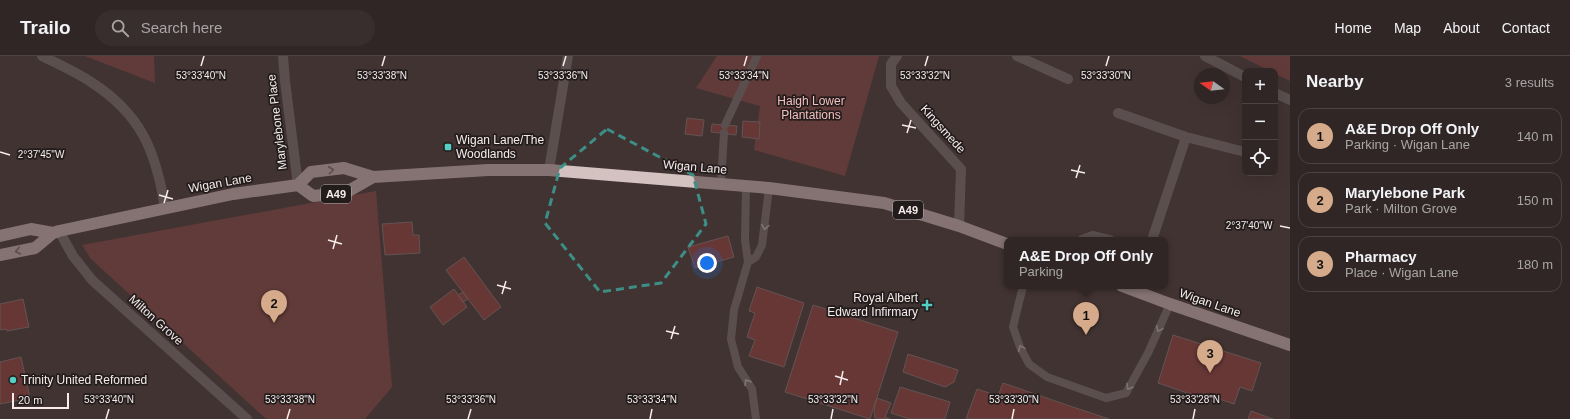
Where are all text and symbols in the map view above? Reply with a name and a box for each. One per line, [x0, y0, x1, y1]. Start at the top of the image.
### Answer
search box [95, 10, 375, 46]
text: Trailo [20, 17, 71, 38]
icon: search [109, 17, 131, 39]
text: Search here [141, 19, 222, 36]
text: Home [1335, 20, 1372, 36]
text: Map [1394, 20, 1421, 36]
text: About [1443, 20, 1480, 36]
text: Contact [1502, 20, 1550, 36]
north arrow [1194, 68, 1230, 104]
map controls [1242, 68, 1278, 176]
button: + [1242, 68, 1278, 104]
text: 53°33'40"N [176, 70, 226, 81]
text: 53°33'38"N [357, 70, 407, 81]
text: 53°33'36"N [538, 70, 588, 81]
text: 53°33'34"N [719, 70, 769, 81]
text: 53°33'32"N [900, 70, 950, 81]
text: 53°33'30"N [1081, 70, 1131, 81]
text: Nearby [1306, 72, 1364, 91]
street label: Marylebone Place [264, 73, 290, 171]
text: 3 results [1505, 75, 1554, 90]
park label: Haigh Lower Plantations [777, 94, 845, 122]
street label: Kingsmede [918, 102, 969, 156]
button: − [1242, 104, 1278, 140]
text: A&E Drop Off Only [1345, 120, 1479, 137]
text: 1 [1316, 129, 1324, 144]
text: 140 m [1517, 129, 1553, 144]
place label: Wigan Lane/The Woodlands [456, 133, 544, 161]
text: Parking · Wigan Lane [1345, 137, 1470, 152]
button: locate [1242, 140, 1278, 176]
marker: Wigan Lane/The Woodlands [443, 142, 453, 152]
text: 2°37'45"W [18, 149, 65, 160]
street label: Wigan Lane [662, 157, 728, 177]
one-way arrow [328, 165, 334, 174]
street label: Wigan Lane [187, 170, 253, 195]
text: Marylebone Park [1345, 184, 1465, 201]
road number: A49 [321, 185, 351, 203]
text: 2 [1316, 193, 1324, 208]
text: 150 m [1517, 193, 1553, 208]
road number: A49 [893, 201, 923, 219]
text: Park · Milton Grove [1345, 201, 1457, 216]
text: 2°37'40"W [1226, 220, 1273, 231]
one-way arrow [761, 224, 770, 230]
popup [1004, 237, 1168, 289]
one-way arrow [14, 247, 21, 255]
text: A&E Drop Off Only [1019, 247, 1153, 264]
text: Pharmacy [1345, 248, 1417, 265]
your location [697, 253, 717, 273]
text: 3 [1316, 257, 1324, 272]
text: 180 m [1517, 257, 1553, 272]
text: Parking [1019, 264, 1063, 279]
text: Place · Wigan Lane [1345, 265, 1458, 280]
street label: Wigan Lane [1177, 286, 1243, 320]
pin: 2 [261, 290, 287, 323]
place label: Royal Albert Edward Infirmary [827, 291, 919, 319]
street label: Milton Grove [126, 292, 186, 348]
marker: Royal Albert Edward Infirmary [921, 299, 933, 311]
pin: 1 [1073, 302, 1099, 335]
one-way arrow [1156, 324, 1164, 332]
pin: 3 [1197, 340, 1223, 373]
one-way arrow [1018, 345, 1026, 352]
place label: Trinity United Reformed [21, 373, 147, 387]
marker: Trinity United Reformed [8, 375, 18, 385]
one-way arrow [745, 379, 752, 386]
one-way arrow [1126, 383, 1134, 390]
scale bar [12, 391, 69, 410]
text: 20 m [18, 394, 42, 406]
text: 53°33'40"N [84, 394, 134, 405]
text: 53°33'38"N [265, 394, 315, 405]
text: 53°33'36"N [446, 394, 496, 405]
text: 53°33'34"N [627, 394, 677, 405]
text: 53°33'32"N [808, 394, 858, 405]
text: 53°33'30"N [989, 394, 1039, 405]
text: 53°33'28"N [1170, 394, 1220, 405]

